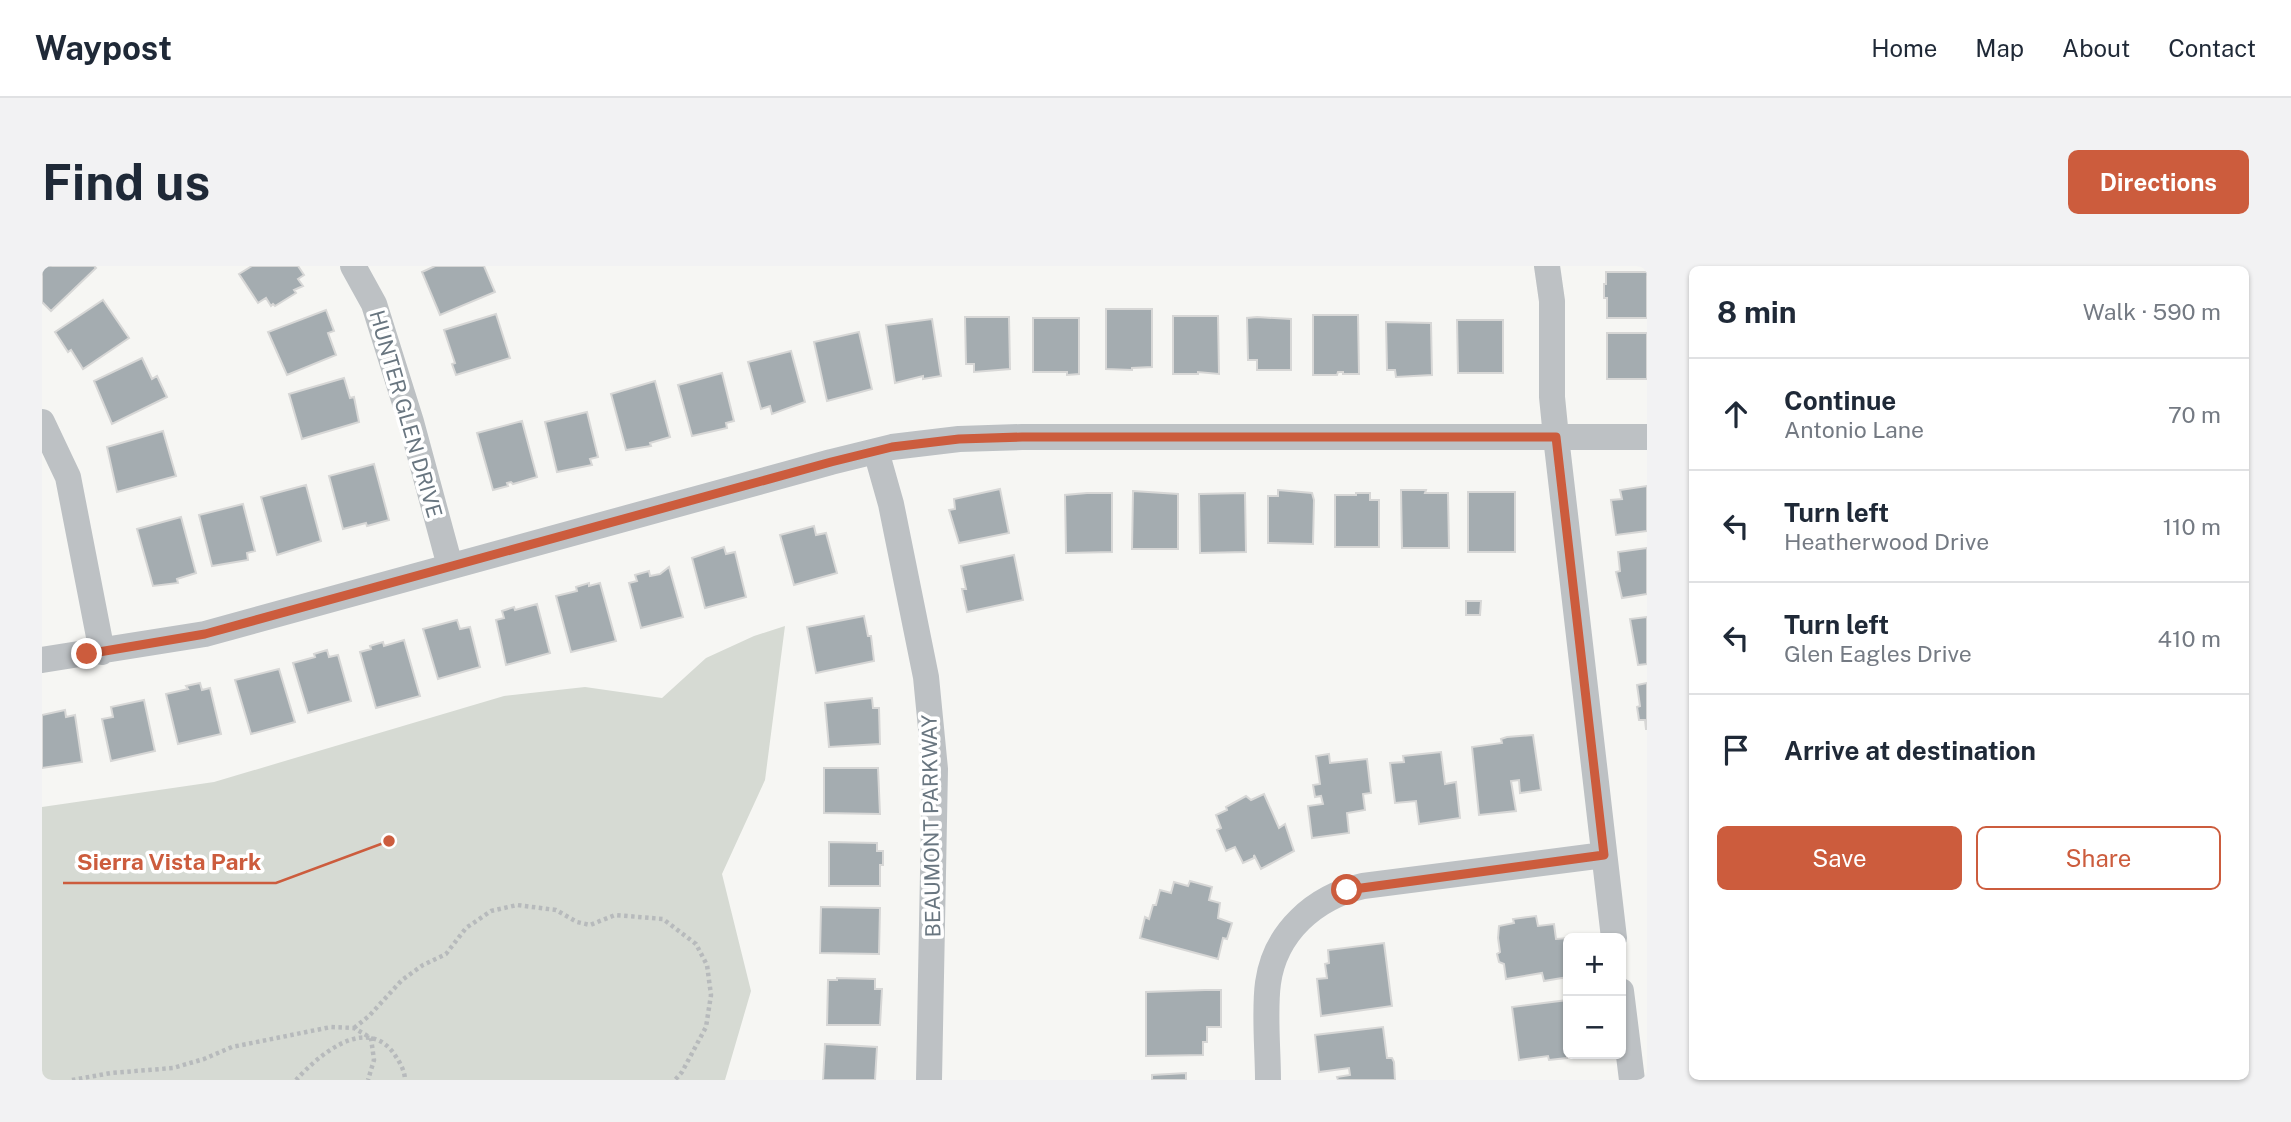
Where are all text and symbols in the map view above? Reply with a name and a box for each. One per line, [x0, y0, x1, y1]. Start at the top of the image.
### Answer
text: Waypost [35, 29, 172, 67]
text: Home [1871, 34, 1937, 62]
text: Map [1975, 34, 2024, 62]
text: About [2062, 34, 2130, 62]
text: Contact [2168, 34, 2256, 62]
button: Directions [2068, 150, 2249, 214]
text: Find us [42, 153, 210, 211]
text: 8 min [1717, 294, 1797, 330]
text: Walk · 590 m [2083, 298, 2221, 325]
street label: HUNTER GLEN DRIVE [364, 307, 448, 521]
text: Continue [1784, 385, 1896, 416]
icon: ahead [1717, 395, 1755, 433]
text: 70 m [2168, 401, 2221, 428]
text: Antonio Lane [1784, 416, 1924, 443]
text: Turn left [1784, 497, 1889, 528]
icon: left [1717, 507, 1755, 545]
text: 110 m [2163, 513, 2221, 540]
text: Heatherwood Drive [1784, 528, 1989, 555]
text: Turn left [1784, 609, 1889, 640]
icon: left [1717, 619, 1755, 657]
text: 410 m [2158, 625, 2221, 652]
route end [71, 638, 102, 669]
text: Glen Eagles Drive [1784, 640, 1972, 667]
street label: BEAUMONT PARKWAY [917, 714, 945, 938]
icon: arrive [1717, 731, 1755, 769]
text: Arrive at destination [1784, 735, 2036, 766]
button: Save [1717, 826, 1962, 890]
button: Share [1976, 826, 2221, 890]
callout: Sierra Vista Park [63, 839, 276, 883]
text: Sierra Vista Park [77, 848, 261, 875]
route start [1331, 874, 1362, 905]
map controls [1563, 933, 1626, 1059]
button: + [1563, 933, 1626, 996]
button: − [1563, 996, 1626, 1059]

